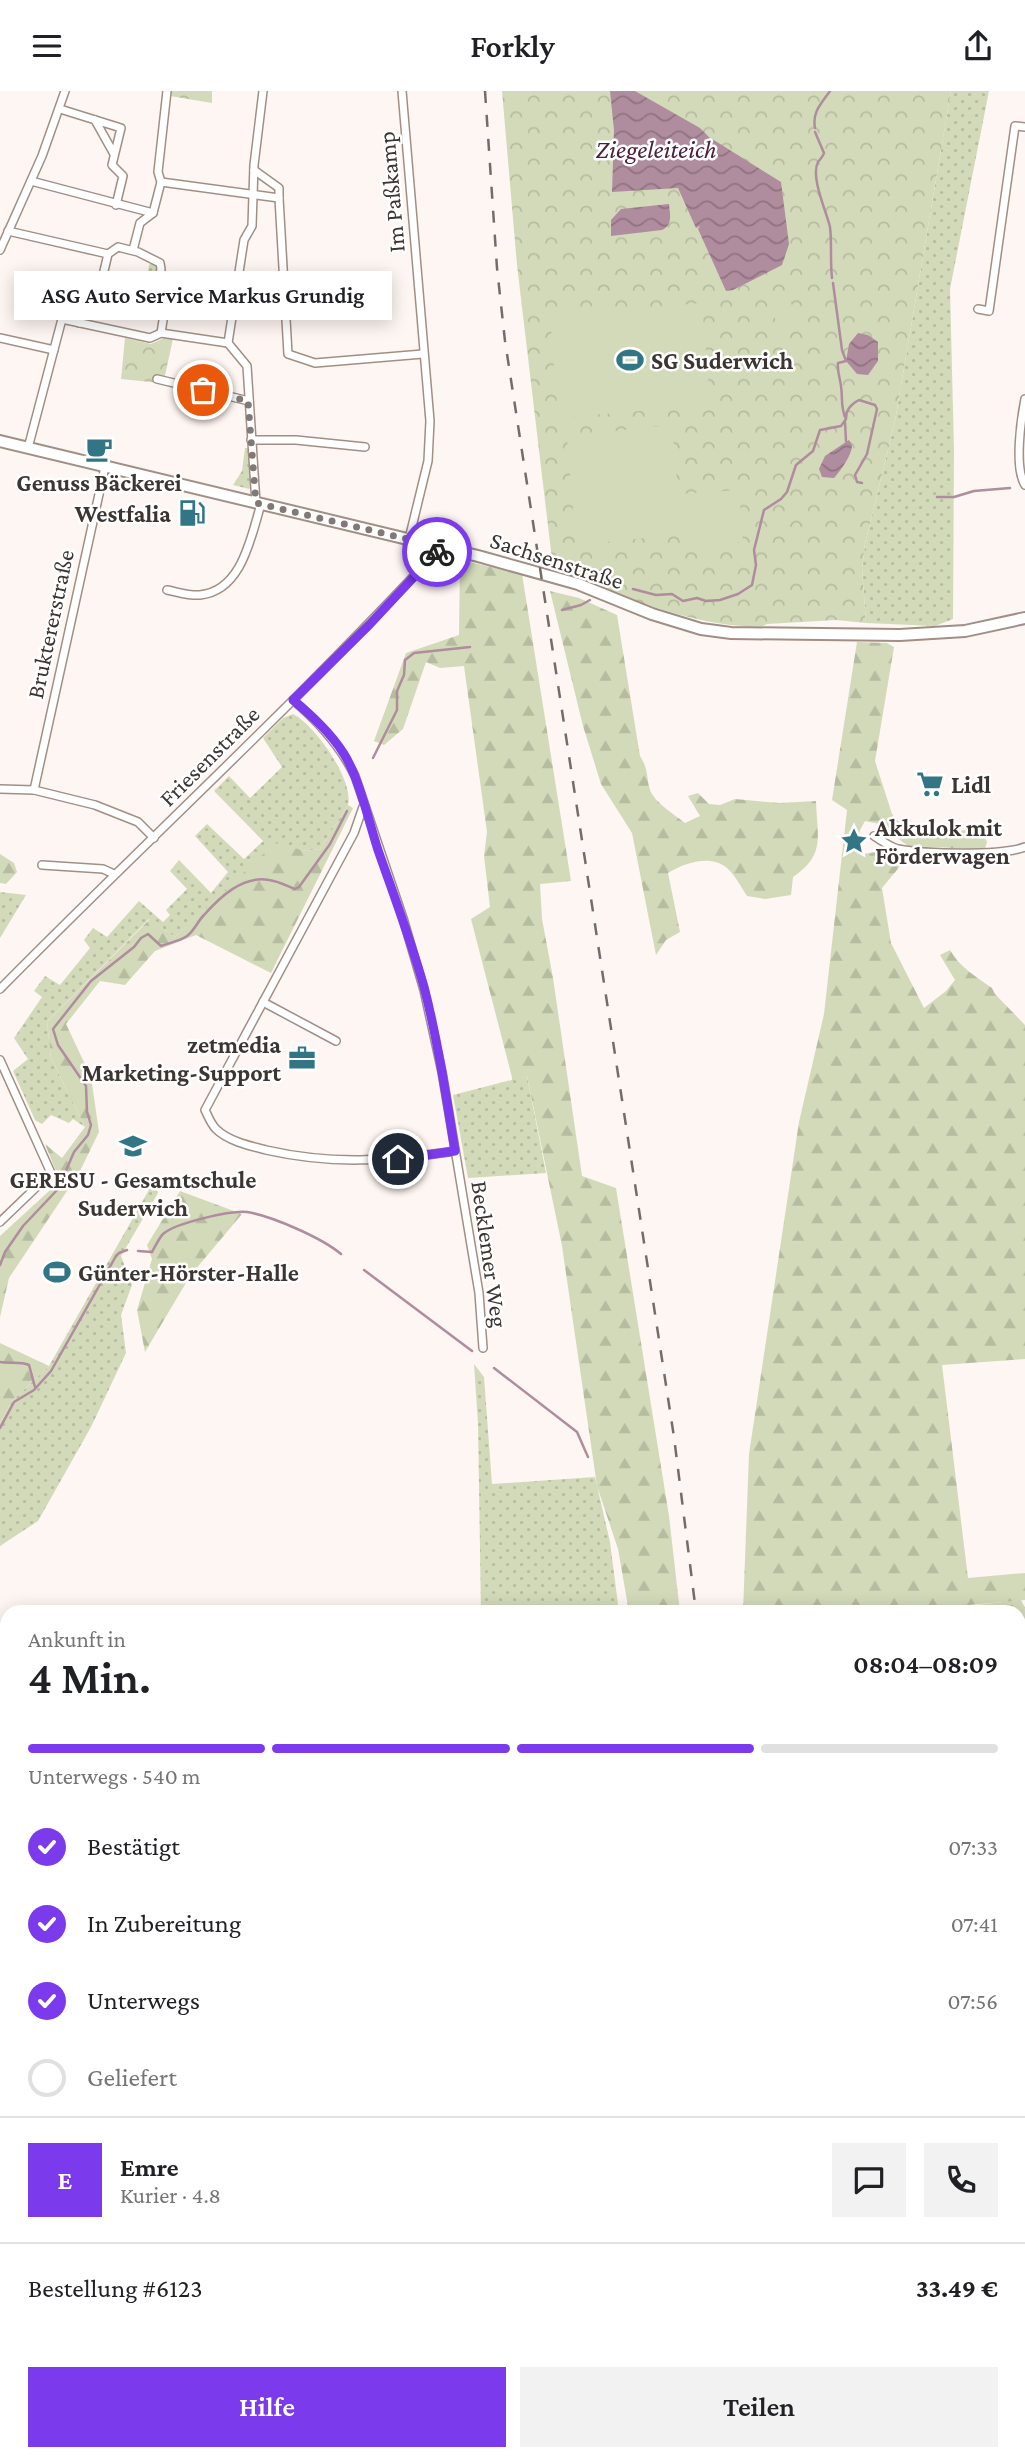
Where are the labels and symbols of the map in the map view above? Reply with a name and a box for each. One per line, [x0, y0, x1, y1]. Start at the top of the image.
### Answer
street label: Im Paßkamp [372, 130, 410, 254]
water label: Ziegeleiteich [595, 135, 717, 164]
callout: ASG Auto Service Markus Grundig [14, 271, 392, 320]
sports icon: SG Suderwich [615, 345, 645, 375]
place label: SG Suderwich [651, 347, 794, 374]
pin [173, 360, 233, 420]
cafe icon: Genuss Bäckerei [84, 434, 114, 464]
place label: Genuss Bäckerei [16, 469, 182, 496]
fuel station icon: Westfalia [177, 498, 207, 528]
place label: Westfalia [74, 500, 171, 527]
courier [402, 517, 472, 587]
street label: Sachsenstraße [487, 526, 627, 594]
street label: Bruktererstraße [21, 547, 79, 701]
street label: Friesenstraße [153, 700, 265, 812]
supermarket icon: Lidl [915, 769, 945, 799]
place label: Lidl [951, 771, 991, 798]
place label: Akkulok mit Förderwagen [874, 814, 1010, 869]
place icon: Akkulok mit Förderwagen [839, 826, 869, 856]
place label: zetmedia Marketing-Support [82, 1031, 281, 1086]
office icon: zetmedia Marketing-Support [287, 1043, 317, 1073]
pin [368, 1129, 428, 1189]
school or university icon: GERESU - Gesamtschule Suderwich [118, 1131, 148, 1161]
place label: GERESU - Gesamtschule Suderwich [9, 1166, 257, 1221]
street label: Becklemer Weg [466, 1179, 514, 1329]
sports icon: Günter-Hörster-Halle [42, 1257, 72, 1287]
place label: Günter-Hörster-Halle [78, 1259, 299, 1286]

